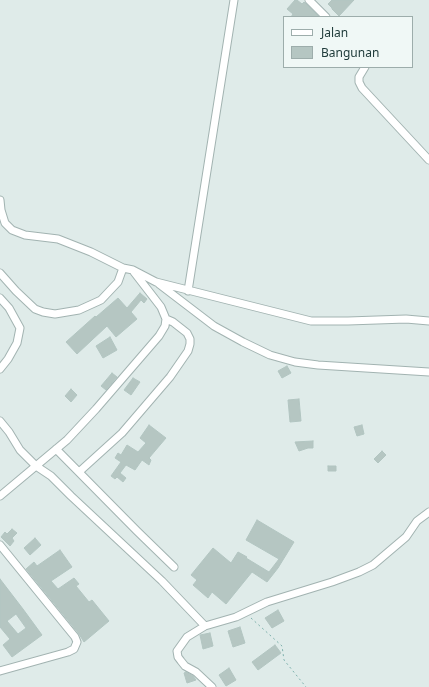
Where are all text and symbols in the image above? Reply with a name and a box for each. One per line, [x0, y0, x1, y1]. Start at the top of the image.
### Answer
legend [283, 16, 413, 68]
text: Jalan [321, 24, 348, 41]
text: Bangunan [321, 44, 379, 61]

